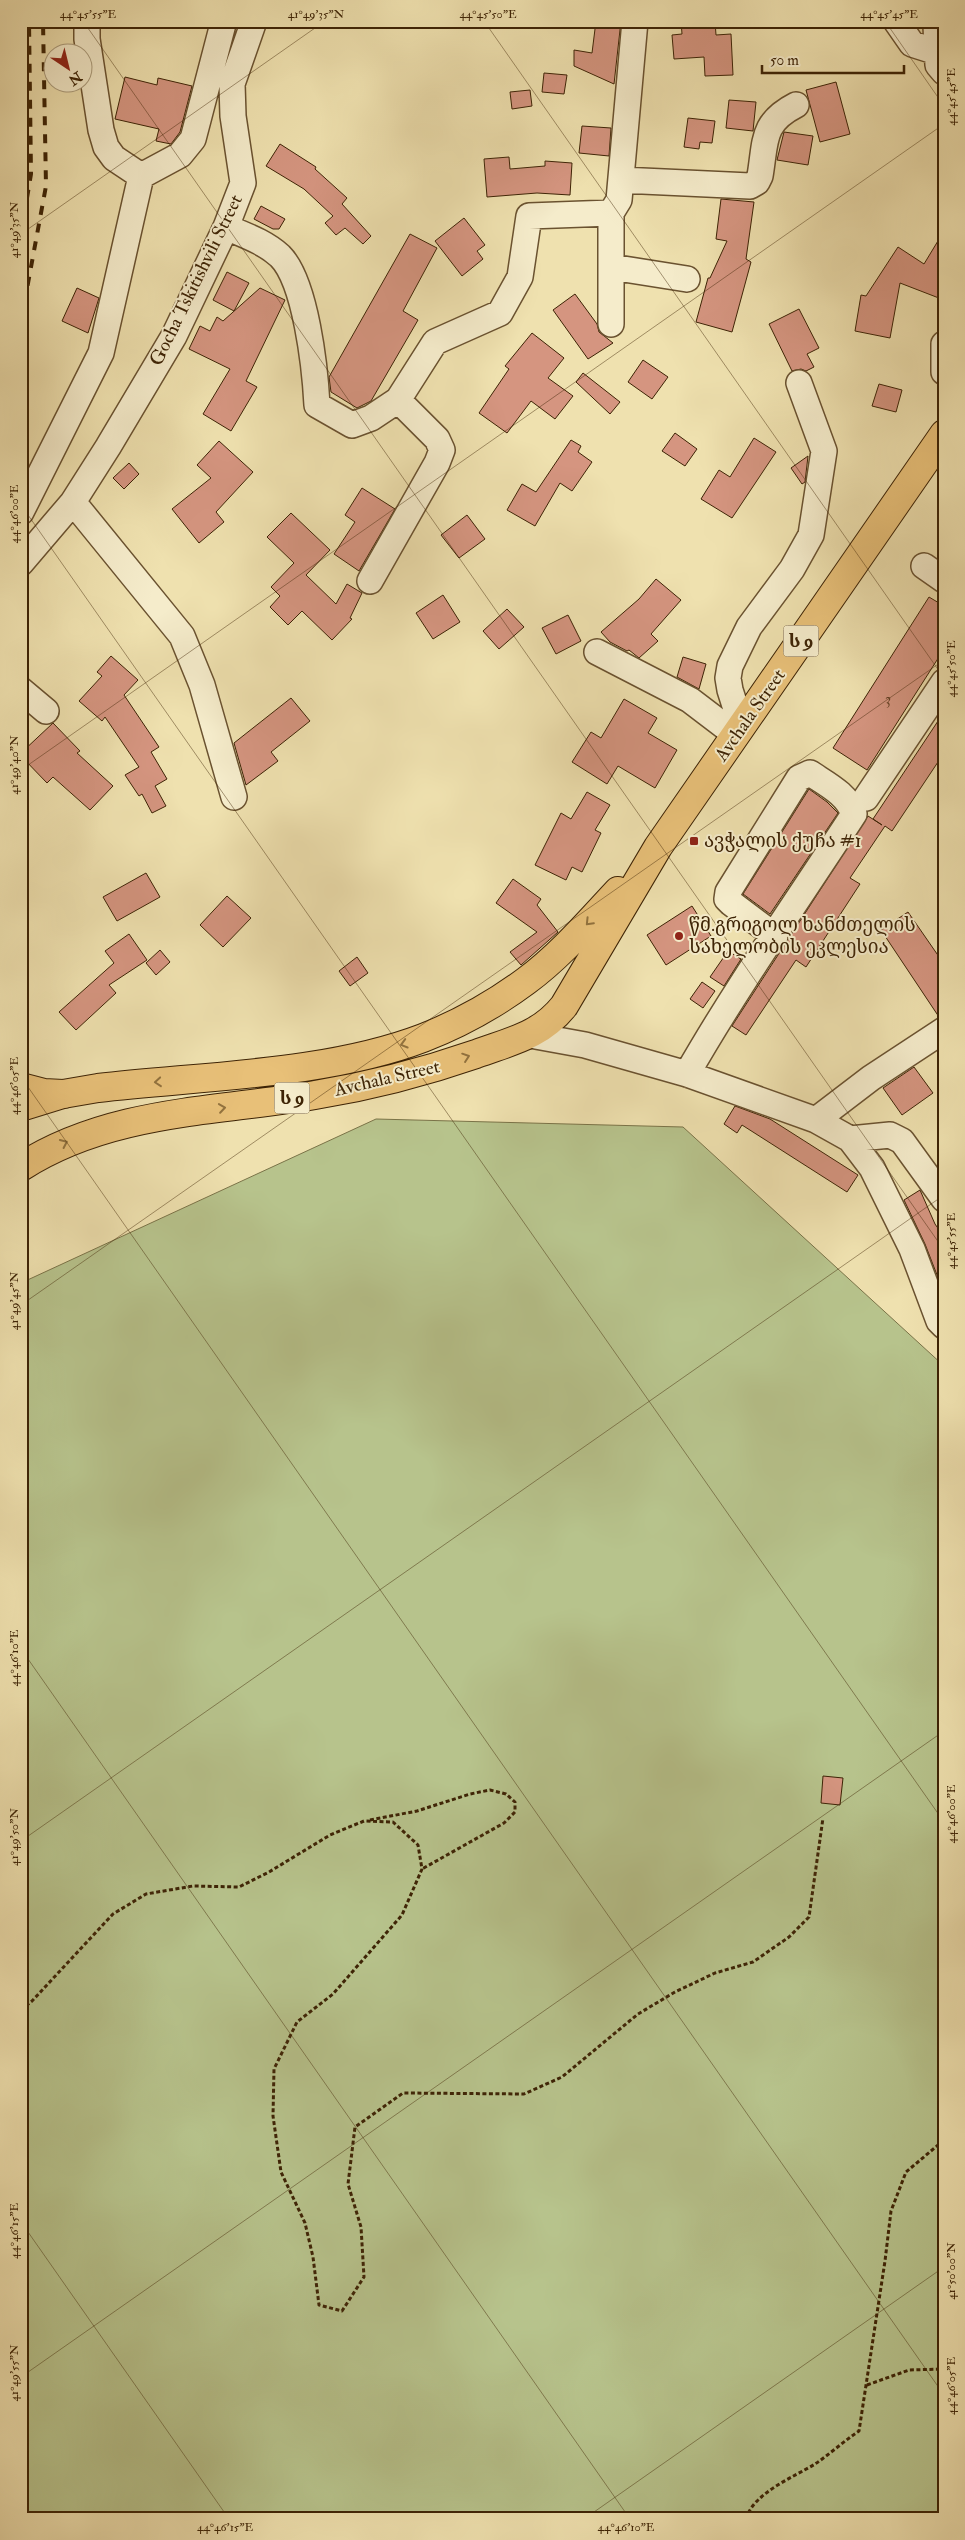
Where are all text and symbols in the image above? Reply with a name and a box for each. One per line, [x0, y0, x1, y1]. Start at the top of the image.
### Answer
text: 44°45'55"E [60, 7, 117, 22]
text: 41°49'35"N [288, 7, 345, 22]
text: 44°45'50"E [459, 7, 517, 22]
text: 44°45'45"E [860, 7, 918, 22]
north arrow [42, 42, 92, 92]
scale bar [762, 42, 905, 74]
text: 50 m [770, 51, 799, 70]
text: N [65, 67, 86, 89]
text: 44°45'45"E [944, 68, 959, 126]
street label: Gocha Tskitishvili Street [144, 190, 248, 370]
text: 41°49'35"N [7, 201, 22, 258]
text: 44°46'00"E [7, 484, 22, 543]
road number: ს 9 [784, 626, 818, 656]
text: 44°45'50"E [944, 640, 959, 698]
street label: Avchala Street [709, 664, 791, 767]
house number: 3 [885, 689, 891, 709]
text: 41°49'40"N [7, 735, 22, 795]
place label: ავჭალის ქუჩა #1 [704, 829, 862, 853]
marker: ავჭალის ქუჩა #1 [688, 835, 700, 847]
place label: წმ.გრიგოლ ხანძთელის სახელობის ეკლესია [689, 913, 916, 959]
one-way arrow [586, 916, 595, 925]
marker: წმ.გრიგოლ ხანძთელის სახელობის ეკლესია [673, 930, 685, 942]
one-way arrow [401, 1038, 409, 1048]
one-way arrow [461, 1053, 470, 1063]
street label: Avchala Street [331, 1054, 442, 1102]
text: 44°46'05"E [7, 1057, 22, 1115]
one-way arrow [153, 1076, 161, 1087]
road number: ს 9 [274, 1082, 310, 1114]
one-way arrow [218, 1103, 226, 1114]
one-way arrow [59, 1139, 68, 1150]
text: 44°45'55"E [944, 1212, 959, 1269]
text: 41°49'45"N [7, 1272, 22, 1330]
text: 44°46'10"E [7, 1629, 22, 1687]
text: 44°46'00"E [944, 1784, 959, 1843]
text: 41°49'50"N [7, 1808, 22, 1866]
text: 44°46'15"E [7, 2203, 22, 2259]
text: 41°50'00"N [944, 2242, 959, 2300]
text: 41°49'55"N [7, 2344, 22, 2402]
text: 44°46'05"E [944, 2357, 959, 2415]
text: 44°46'15"E [197, 2520, 253, 2535]
text: 44°46'10"E [597, 2520, 655, 2535]

